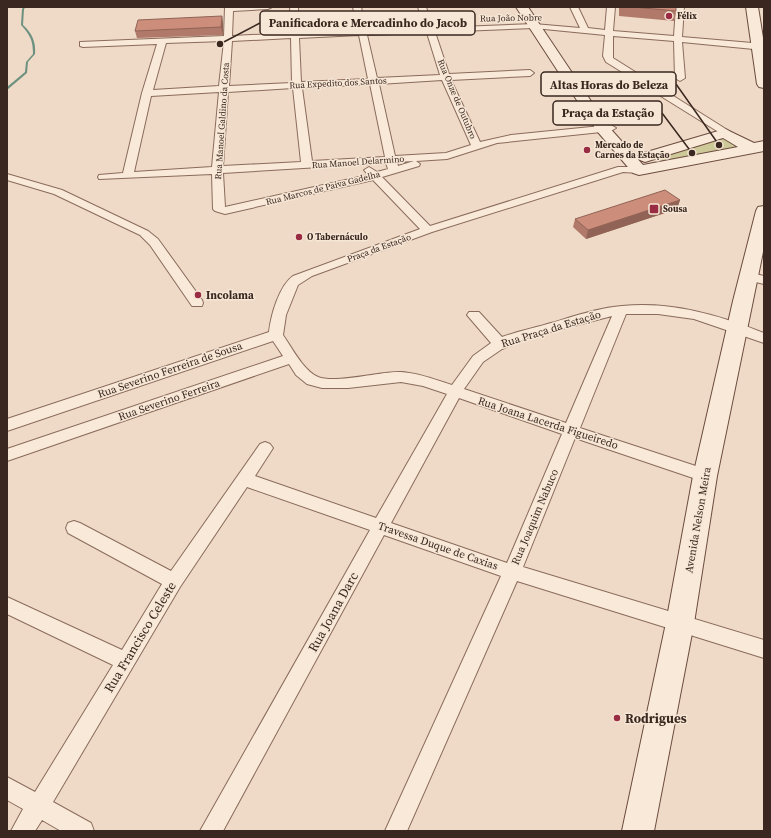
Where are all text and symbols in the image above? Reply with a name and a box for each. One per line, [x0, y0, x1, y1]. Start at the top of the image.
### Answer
place label: Félix [677, 10, 697, 22]
callout: Panificadora e Mercadinho do Jacob [260, 11, 475, 35]
street label: Rua João Nobre [480, 11, 543, 25]
marker: Félix [664, 11, 674, 21]
text: Panificadora e Mercadinho do Jacob [269, 15, 467, 31]
street label: Rua Onze de Outubro [435, 57, 479, 141]
street label: Rua Manoel Galdino da Costa [212, 62, 232, 180]
callout: Altas Horas do Beleza [541, 72, 676, 96]
street label: Rua Expedito dos Santos [289, 74, 387, 92]
text: Altas Horas do Beleza [550, 77, 669, 93]
callout: Praça da Estação [553, 101, 662, 125]
text: Praça da Estação [562, 105, 654, 121]
place label: Mercado de Carnes da Estação [595, 139, 670, 161]
marker: Mercado de Carnes da Estação [582, 145, 592, 155]
street label: Rua Manoel Delarmino [311, 153, 405, 171]
street label: Rua Marcos de Paiva Gadelha [265, 168, 382, 208]
marker: Sousa [648, 203, 660, 215]
place label: Sousa [663, 203, 687, 215]
place label: O Tabernáculo [307, 231, 368, 243]
street label: Praça da Estação [345, 231, 413, 265]
marker: O Tabernáculo [294, 232, 304, 242]
place label: Incolama [206, 288, 254, 303]
marker: Incolama [193, 290, 203, 300]
street label: Rua Praça da Estação [499, 307, 603, 351]
street label: Rua Severino Ferreira de Sousa [96, 339, 244, 401]
street label: Rua Severino Ferreira [116, 376, 222, 424]
street label: Rua Joana Lacerda Figueiredo [476, 393, 620, 453]
street label: Avenida Nelson Meira [681, 465, 715, 574]
street label: Rua Joaquim Nabuco [508, 467, 562, 567]
street label: Travessa Duque de Caxias [376, 518, 500, 574]
street label: Rua Joana Darc [304, 569, 362, 655]
street label: Rua Francisco Celeste [100, 578, 180, 696]
place label: Rodrigues [625, 710, 687, 727]
marker: Rodrigues [612, 713, 622, 723]

